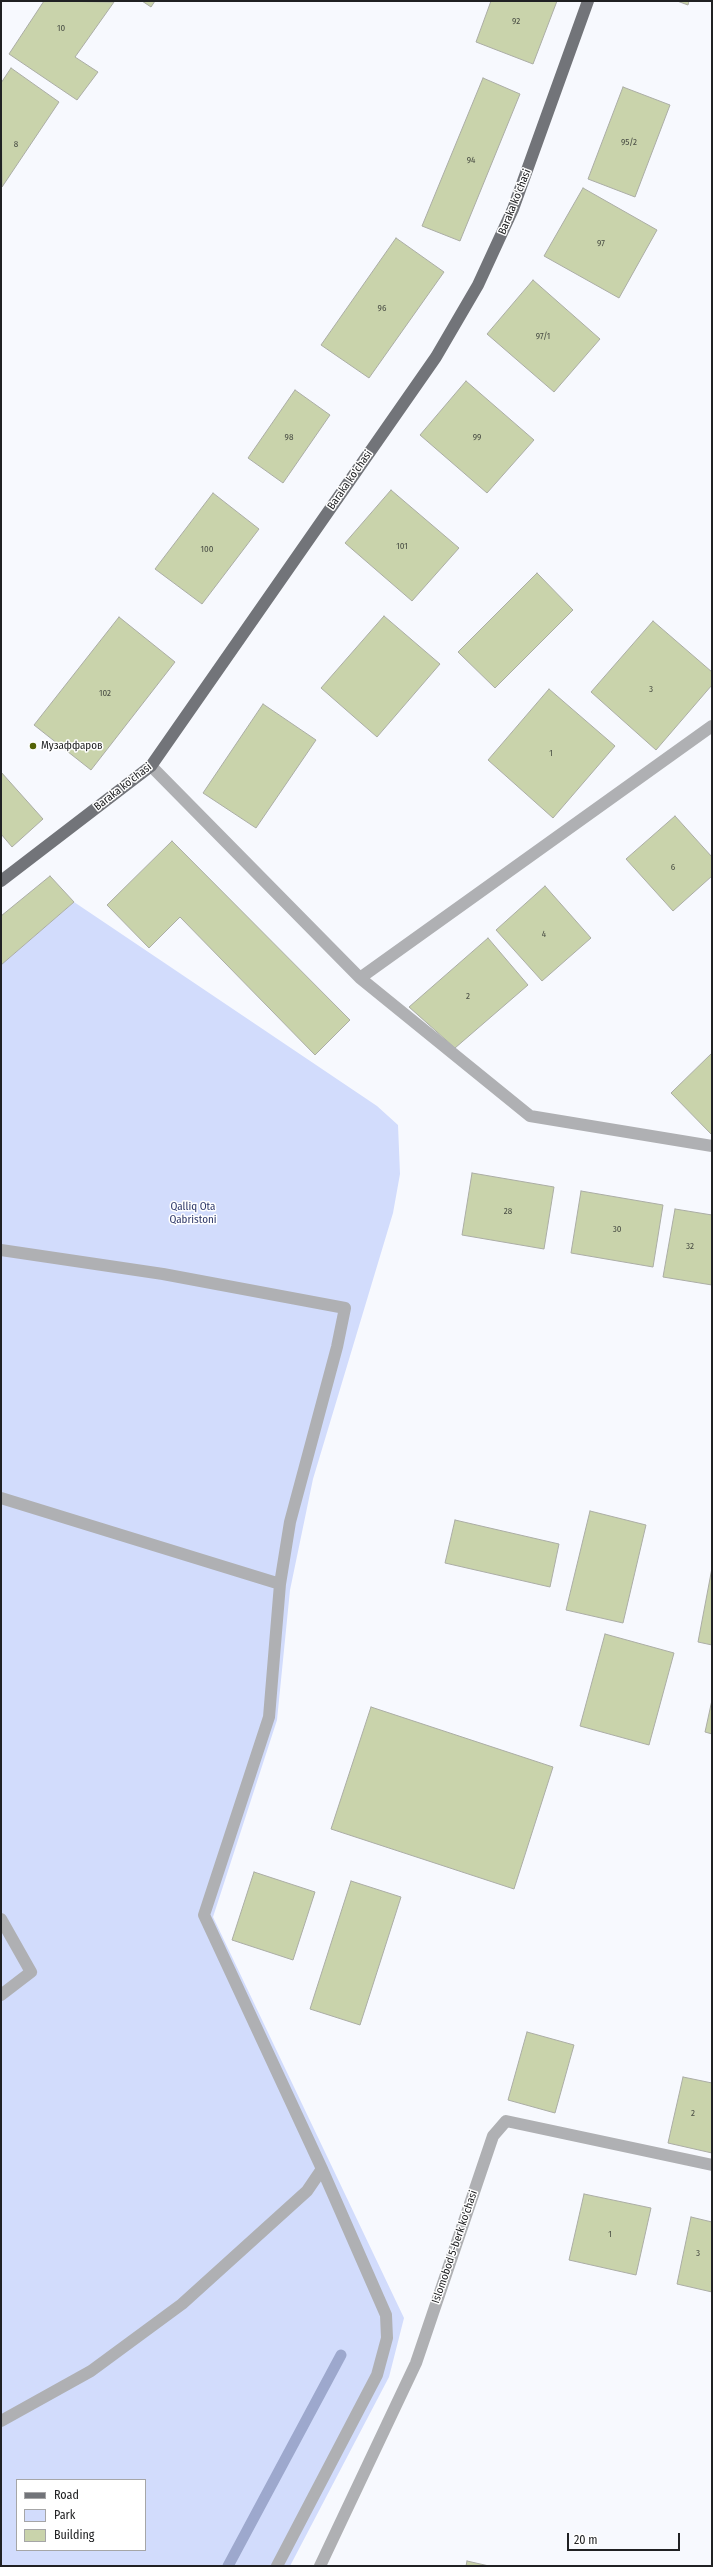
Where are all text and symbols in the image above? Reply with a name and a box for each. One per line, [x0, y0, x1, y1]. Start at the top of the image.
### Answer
house number: 92 [512, 16, 520, 26]
house number: 10 [57, 23, 65, 33]
house number: 95/2 [621, 137, 637, 147]
house number: 8 [14, 139, 18, 149]
house number: 94 [467, 155, 475, 165]
street label: Baraka ko'chasi [496, 167, 534, 237]
house number: 97 [597, 238, 605, 248]
house number: 96 [378, 303, 386, 313]
house number: 97/1 [536, 331, 550, 341]
house number: 98 [285, 432, 293, 442]
house number: 99 [473, 432, 481, 442]
street label: Baraka ko'chasi [325, 448, 375, 512]
house number: 101 [396, 541, 408, 551]
house number: 100 [201, 544, 213, 554]
house number: 3 [649, 684, 653, 694]
house number: 102 [99, 688, 111, 698]
place label: Музаффаров [41, 739, 102, 753]
marker: Музаффаров [28, 741, 38, 751]
house number: 1 [549, 748, 553, 758]
street label: Baraka ko'chasi [92, 760, 154, 814]
house number: 6 [671, 862, 675, 872]
house number: 4 [542, 929, 546, 939]
house number: 2 [466, 991, 470, 1001]
park label: Qalliq Ota Qabristoni [169, 1200, 217, 1226]
house number: 28 [504, 1206, 512, 1216]
house number: 30 [613, 1224, 621, 1234]
house number: 32 [686, 1241, 694, 1251]
house number: 2 [691, 2108, 695, 2118]
street label: Islomobod 5-berk ko'chasi [429, 2189, 481, 2305]
house number: 1 [608, 2229, 612, 2239]
house number: 3 [696, 2248, 700, 2258]
legend [16, 2479, 146, 2551]
text: Road [54, 2488, 79, 2502]
text: Park [54, 2508, 75, 2522]
scale bar [569, 2525, 682, 2551]
text: Building [54, 2528, 94, 2542]
text: 20 m [574, 2533, 598, 2547]

